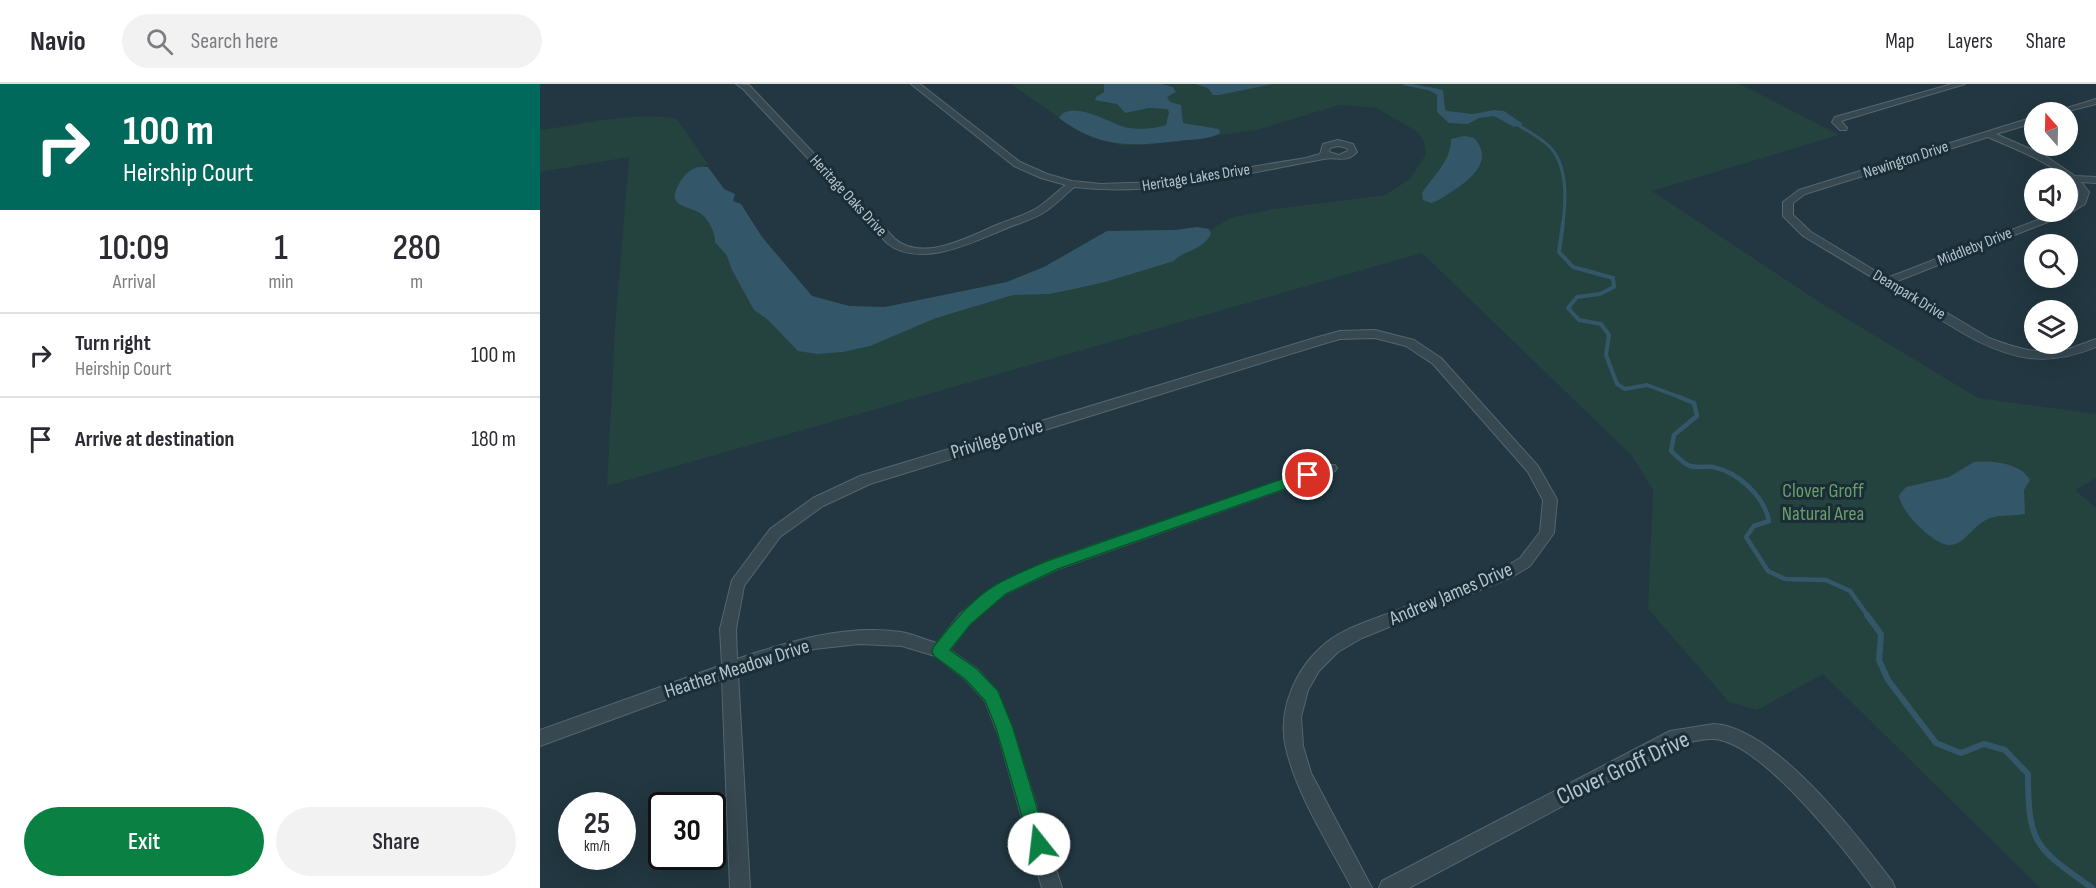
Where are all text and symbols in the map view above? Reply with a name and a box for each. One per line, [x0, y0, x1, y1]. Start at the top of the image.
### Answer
search box [122, 14, 542, 68]
text: Navio [30, 25, 86, 58]
icon: search [143, 25, 176, 58]
text: Search here [191, 28, 278, 55]
text: Map [1885, 29, 1914, 54]
text: Layers [1947, 29, 1993, 54]
text: Share [2026, 29, 2066, 54]
north arrow [2024, 102, 2078, 156]
map controls [2024, 102, 2078, 354]
text: 100 m [123, 106, 214, 157]
icon: right [24, 108, 102, 186]
street label: Newington Drive [1861, 137, 1951, 183]
street label: Heritage Oaks Drive [805, 151, 891, 241]
text: Heirship Court [123, 157, 253, 189]
street label: Heritage Lakes Drive [1141, 160, 1251, 196]
button: sound [2024, 168, 2078, 222]
street label: Middleby Drive [1935, 224, 2015, 270]
text: 10:09 [99, 227, 169, 270]
text: 1 [274, 227, 288, 270]
text: 280 [392, 227, 441, 270]
button: search [2024, 234, 2078, 288]
street label: Deanpark Drive [1869, 266, 1949, 324]
text: Arrival [113, 270, 156, 294]
text: min [268, 270, 294, 294]
text: m [410, 270, 423, 294]
button: layers [2024, 300, 2078, 354]
text: Turn right [75, 330, 151, 357]
icon: right [24, 339, 57, 372]
text: 100 m [471, 342, 516, 369]
text: Heirship Court [75, 357, 172, 381]
street label: Privilege Drive [948, 414, 1046, 464]
icon: arrive [24, 423, 57, 456]
text: Arrive at destination [75, 426, 234, 453]
text: 180 m [471, 426, 516, 453]
pin [1282, 449, 1333, 500]
icon: arrive [1291, 458, 1324, 491]
park label: Clover Groff Natural Area [1782, 479, 1864, 526]
street label: Andrew James Drive [1385, 557, 1516, 631]
street label: Heather Meadow Drive [661, 634, 813, 704]
street label: Clover Groff Drive [1552, 725, 1694, 811]
speed limit sign: 30 [648, 792, 726, 870]
text: 25 [584, 806, 610, 842]
button: Exit [24, 807, 264, 876]
button: Share [276, 807, 516, 876]
position arrow [1007, 812, 1071, 876]
text: km/h [584, 837, 610, 856]

